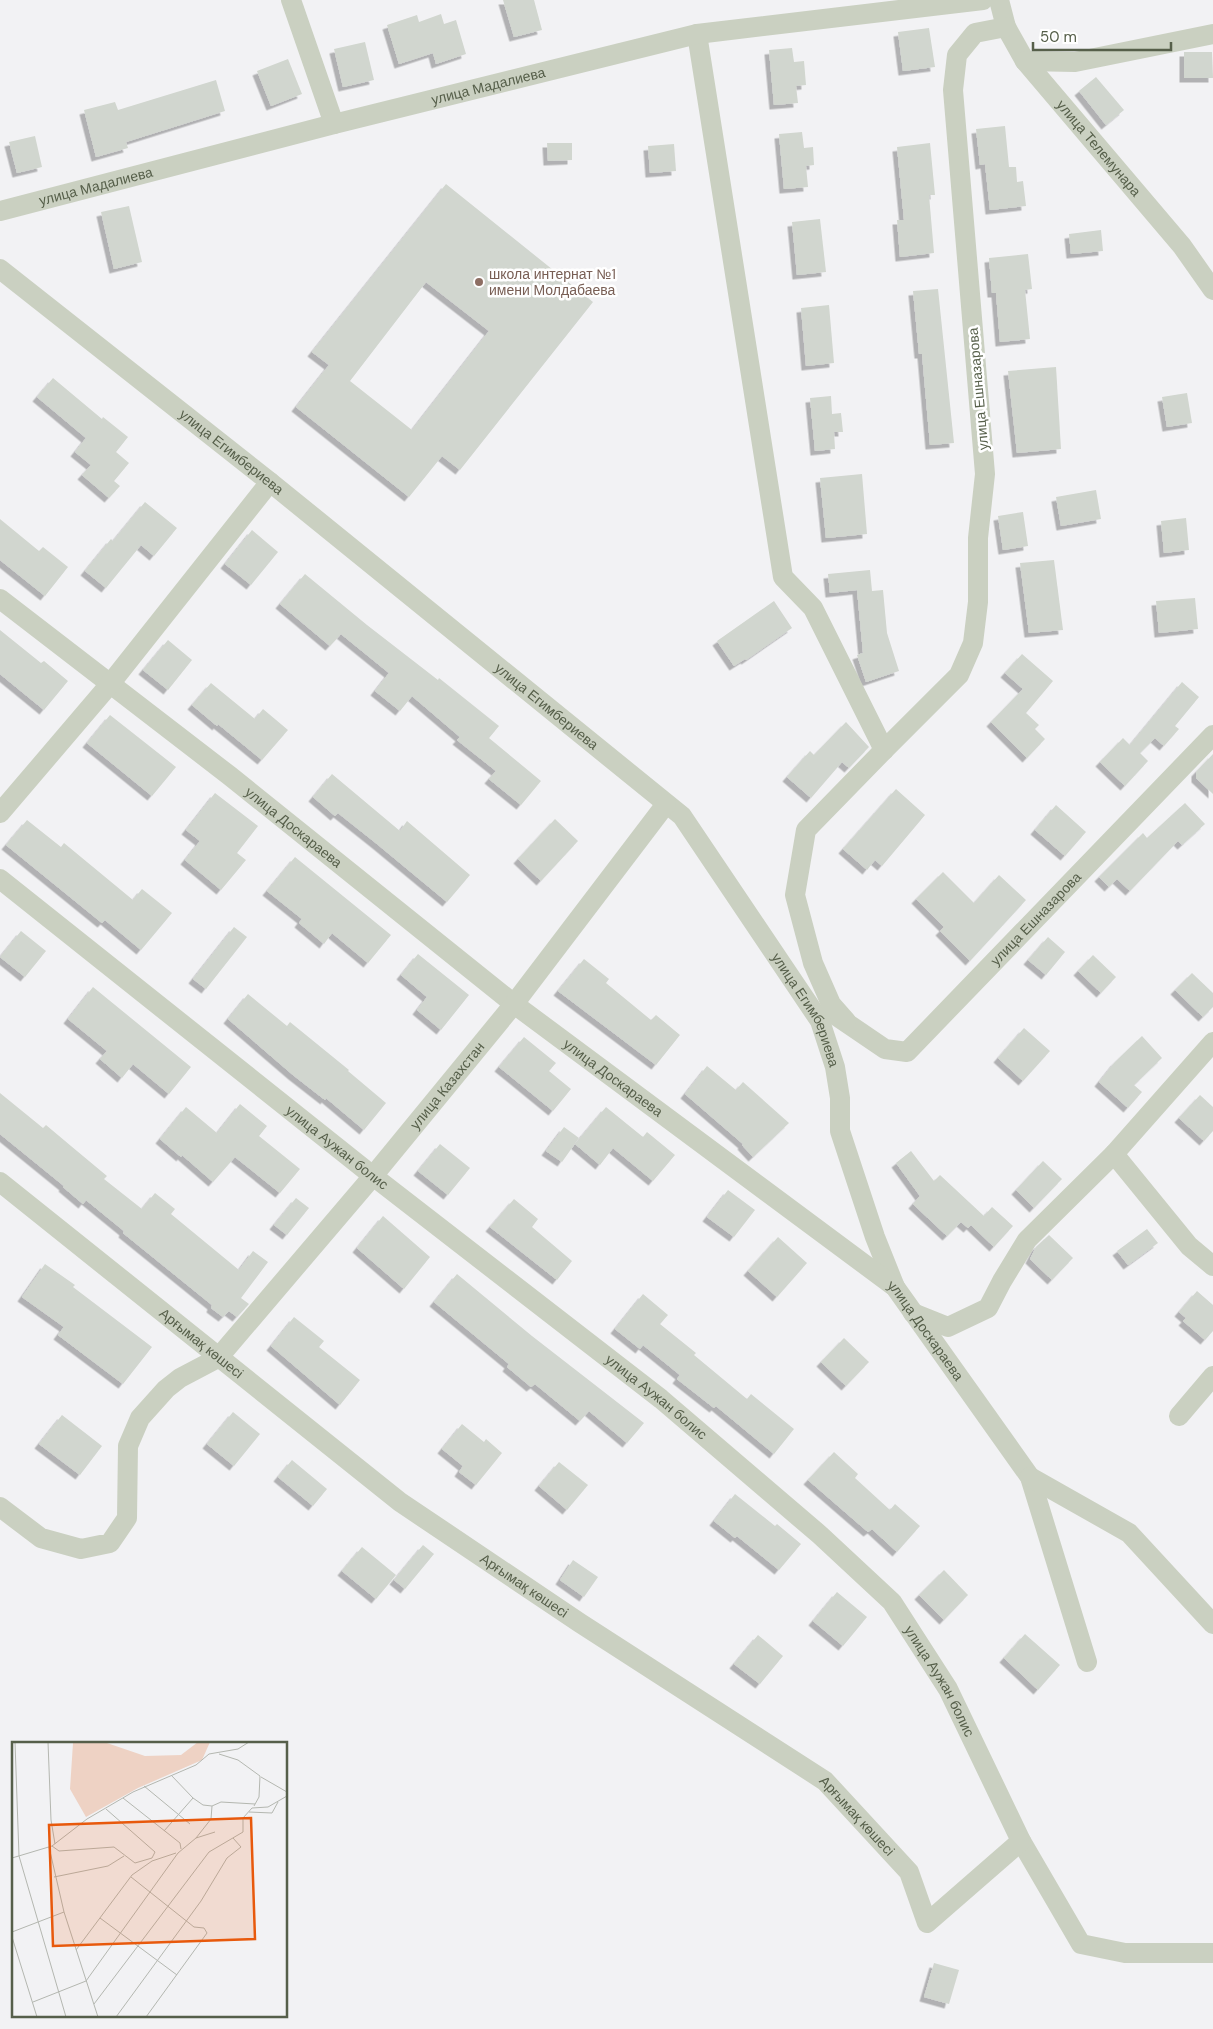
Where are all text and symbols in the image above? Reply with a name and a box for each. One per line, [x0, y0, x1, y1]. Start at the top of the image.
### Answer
scale bar [1033, 20, 1170, 52]
text: 50 m [1040, 27, 1077, 47]
street label: улица Мадалиева [429, 63, 547, 109]
street label: улица Телемунара [1053, 96, 1145, 200]
street label: улица Мадалиева [37, 163, 155, 209]
place label: школа интернат №1 имени Молдабаева [489, 265, 616, 299]
marker: школа интернат №1 имени Молдабаева [473, 276, 485, 288]
street label: улица Ешназарова [964, 327, 992, 451]
street label: улица Егимбериева [176, 405, 288, 499]
street label: улица Егимбериева [491, 659, 602, 754]
street label: улица Доскараева [242, 783, 346, 872]
street label: улица Ешназарова [986, 868, 1085, 969]
street label: улица Егимбериева [768, 949, 843, 1069]
street label: улица Доскараева [560, 1035, 667, 1121]
street label: улица Казахстан [406, 1038, 488, 1133]
street label: улица Аужан болис [282, 1101, 392, 1194]
street label: улица Доскараева [884, 1276, 968, 1384]
street label: Арғымақ көшесі [156, 1304, 247, 1382]
street label: улица Аужан болис [602, 1350, 711, 1443]
street label: Арғымақ көшесі [477, 1549, 572, 1622]
street label: улица Аужан болис [900, 1622, 979, 1740]
inset map [12, 1742, 288, 2016]
street label: Арғымақ көшесі [816, 1772, 899, 1860]

